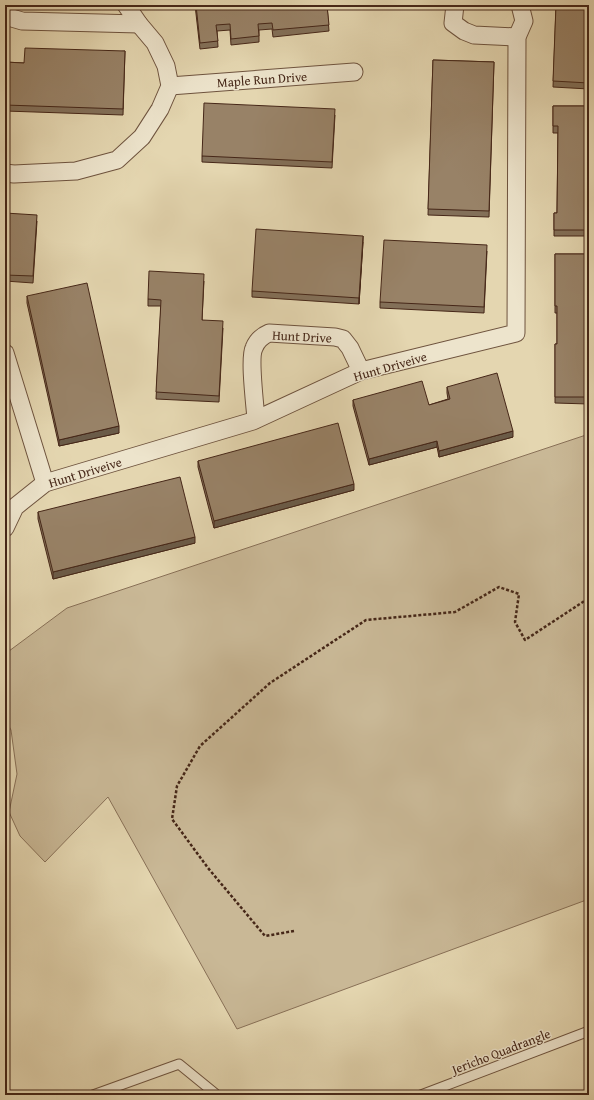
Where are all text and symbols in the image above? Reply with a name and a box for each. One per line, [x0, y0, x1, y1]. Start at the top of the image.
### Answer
street label: Maple Run Drive [216, 67, 308, 92]
street label: Hunt Drive [272, 325, 332, 348]
street label: Hunt Driveive [351, 347, 429, 386]
street label: Hunt Driveive [46, 452, 124, 493]
street label: Jericho Quadrangle [447, 1024, 553, 1080]

